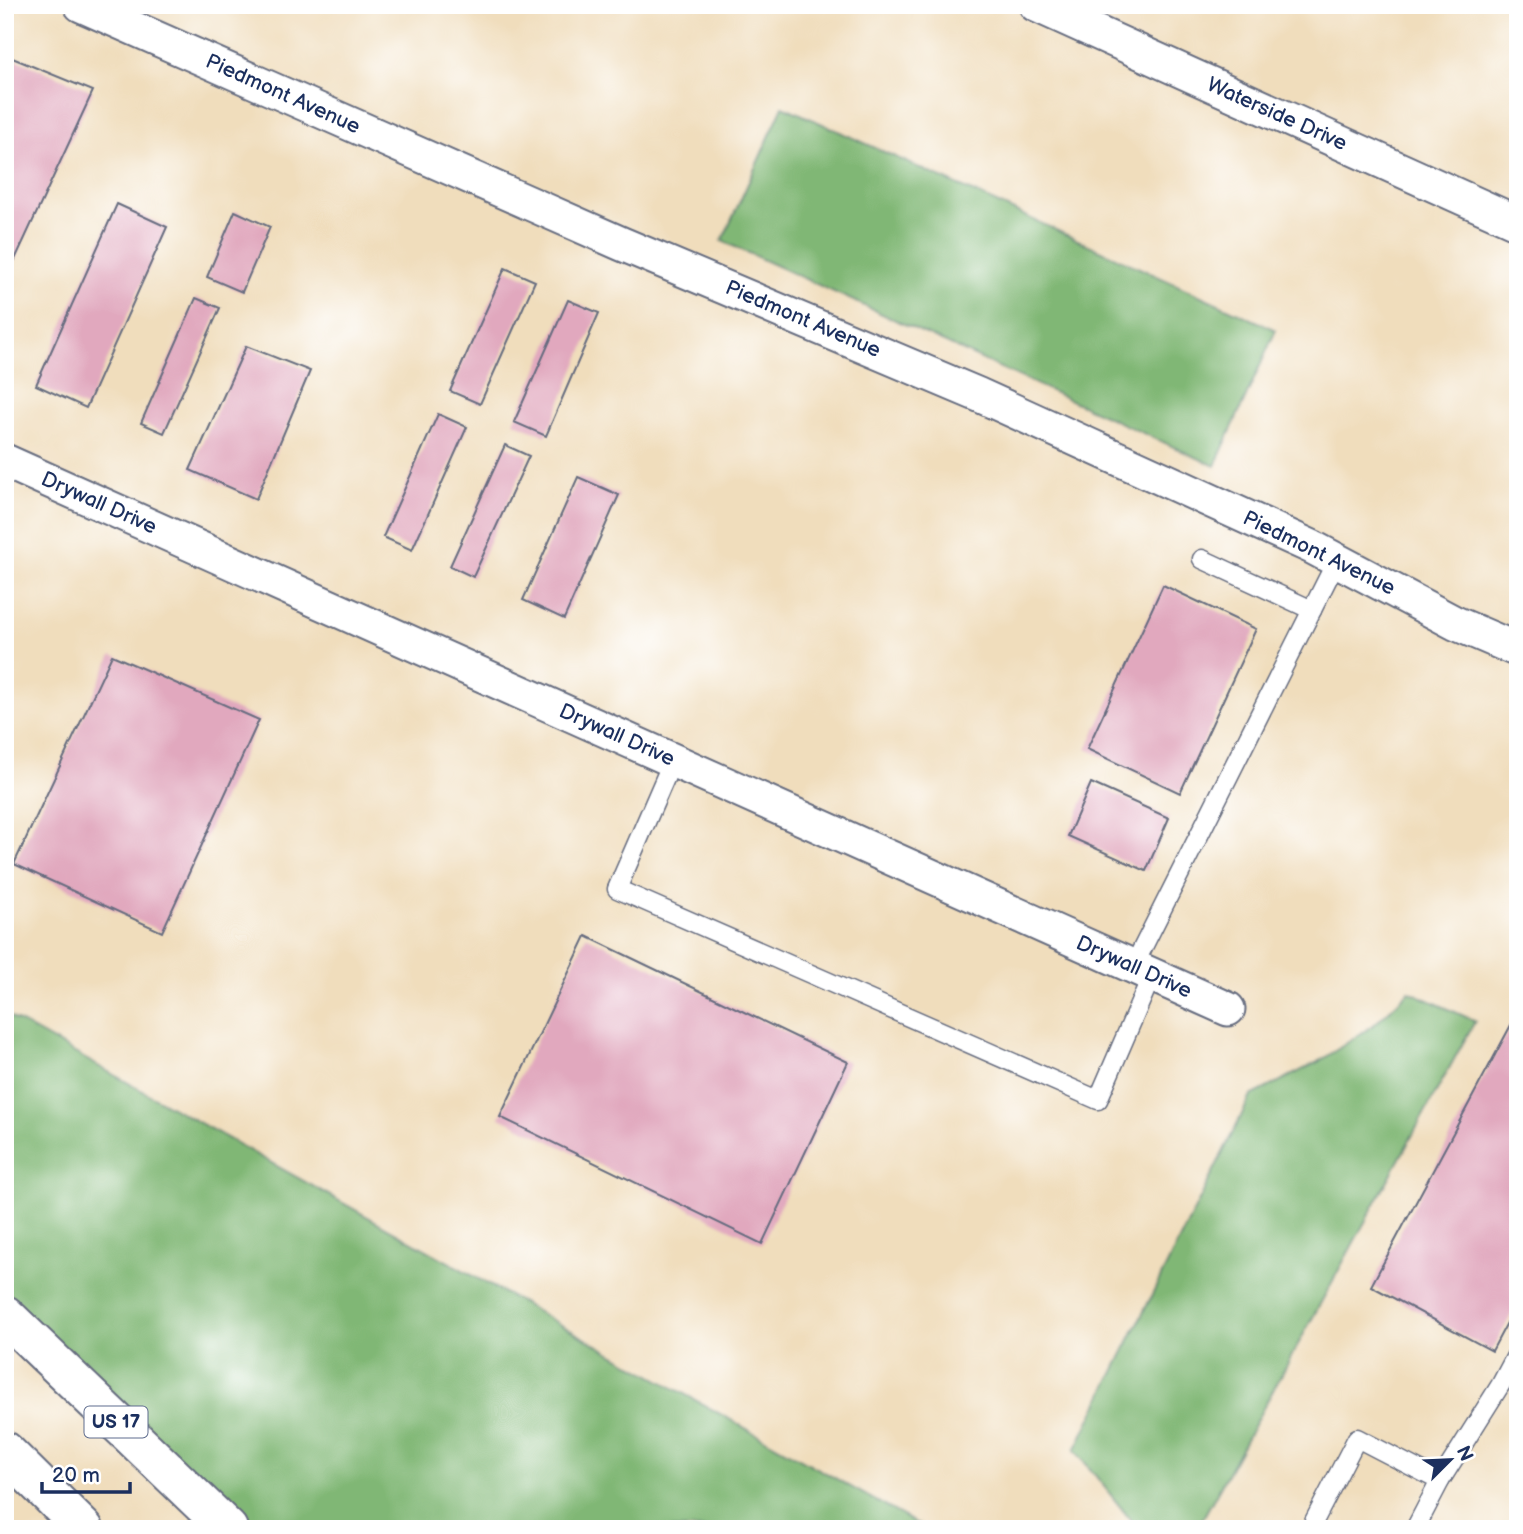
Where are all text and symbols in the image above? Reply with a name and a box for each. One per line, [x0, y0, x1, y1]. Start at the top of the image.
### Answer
street label: Piedmont Avenue [202, 49, 364, 139]
street label: Waterside Drive [1203, 72, 1351, 156]
street label: Piedmont Avenue [722, 275, 884, 363]
street label: Drywall Drive [37, 466, 161, 540]
street label: Piedmont Avenue [1239, 505, 1399, 601]
street label: Drywall Drive [555, 698, 679, 772]
street label: Drywall Drive [1072, 930, 1196, 1004]
road number: US 17 [85, 1406, 148, 1438]
north arrow [1414, 1426, 1484, 1496]
text: N [1451, 1442, 1478, 1465]
scale bar [42, 1450, 130, 1494]
text: 20 m [52, 1463, 100, 1488]

